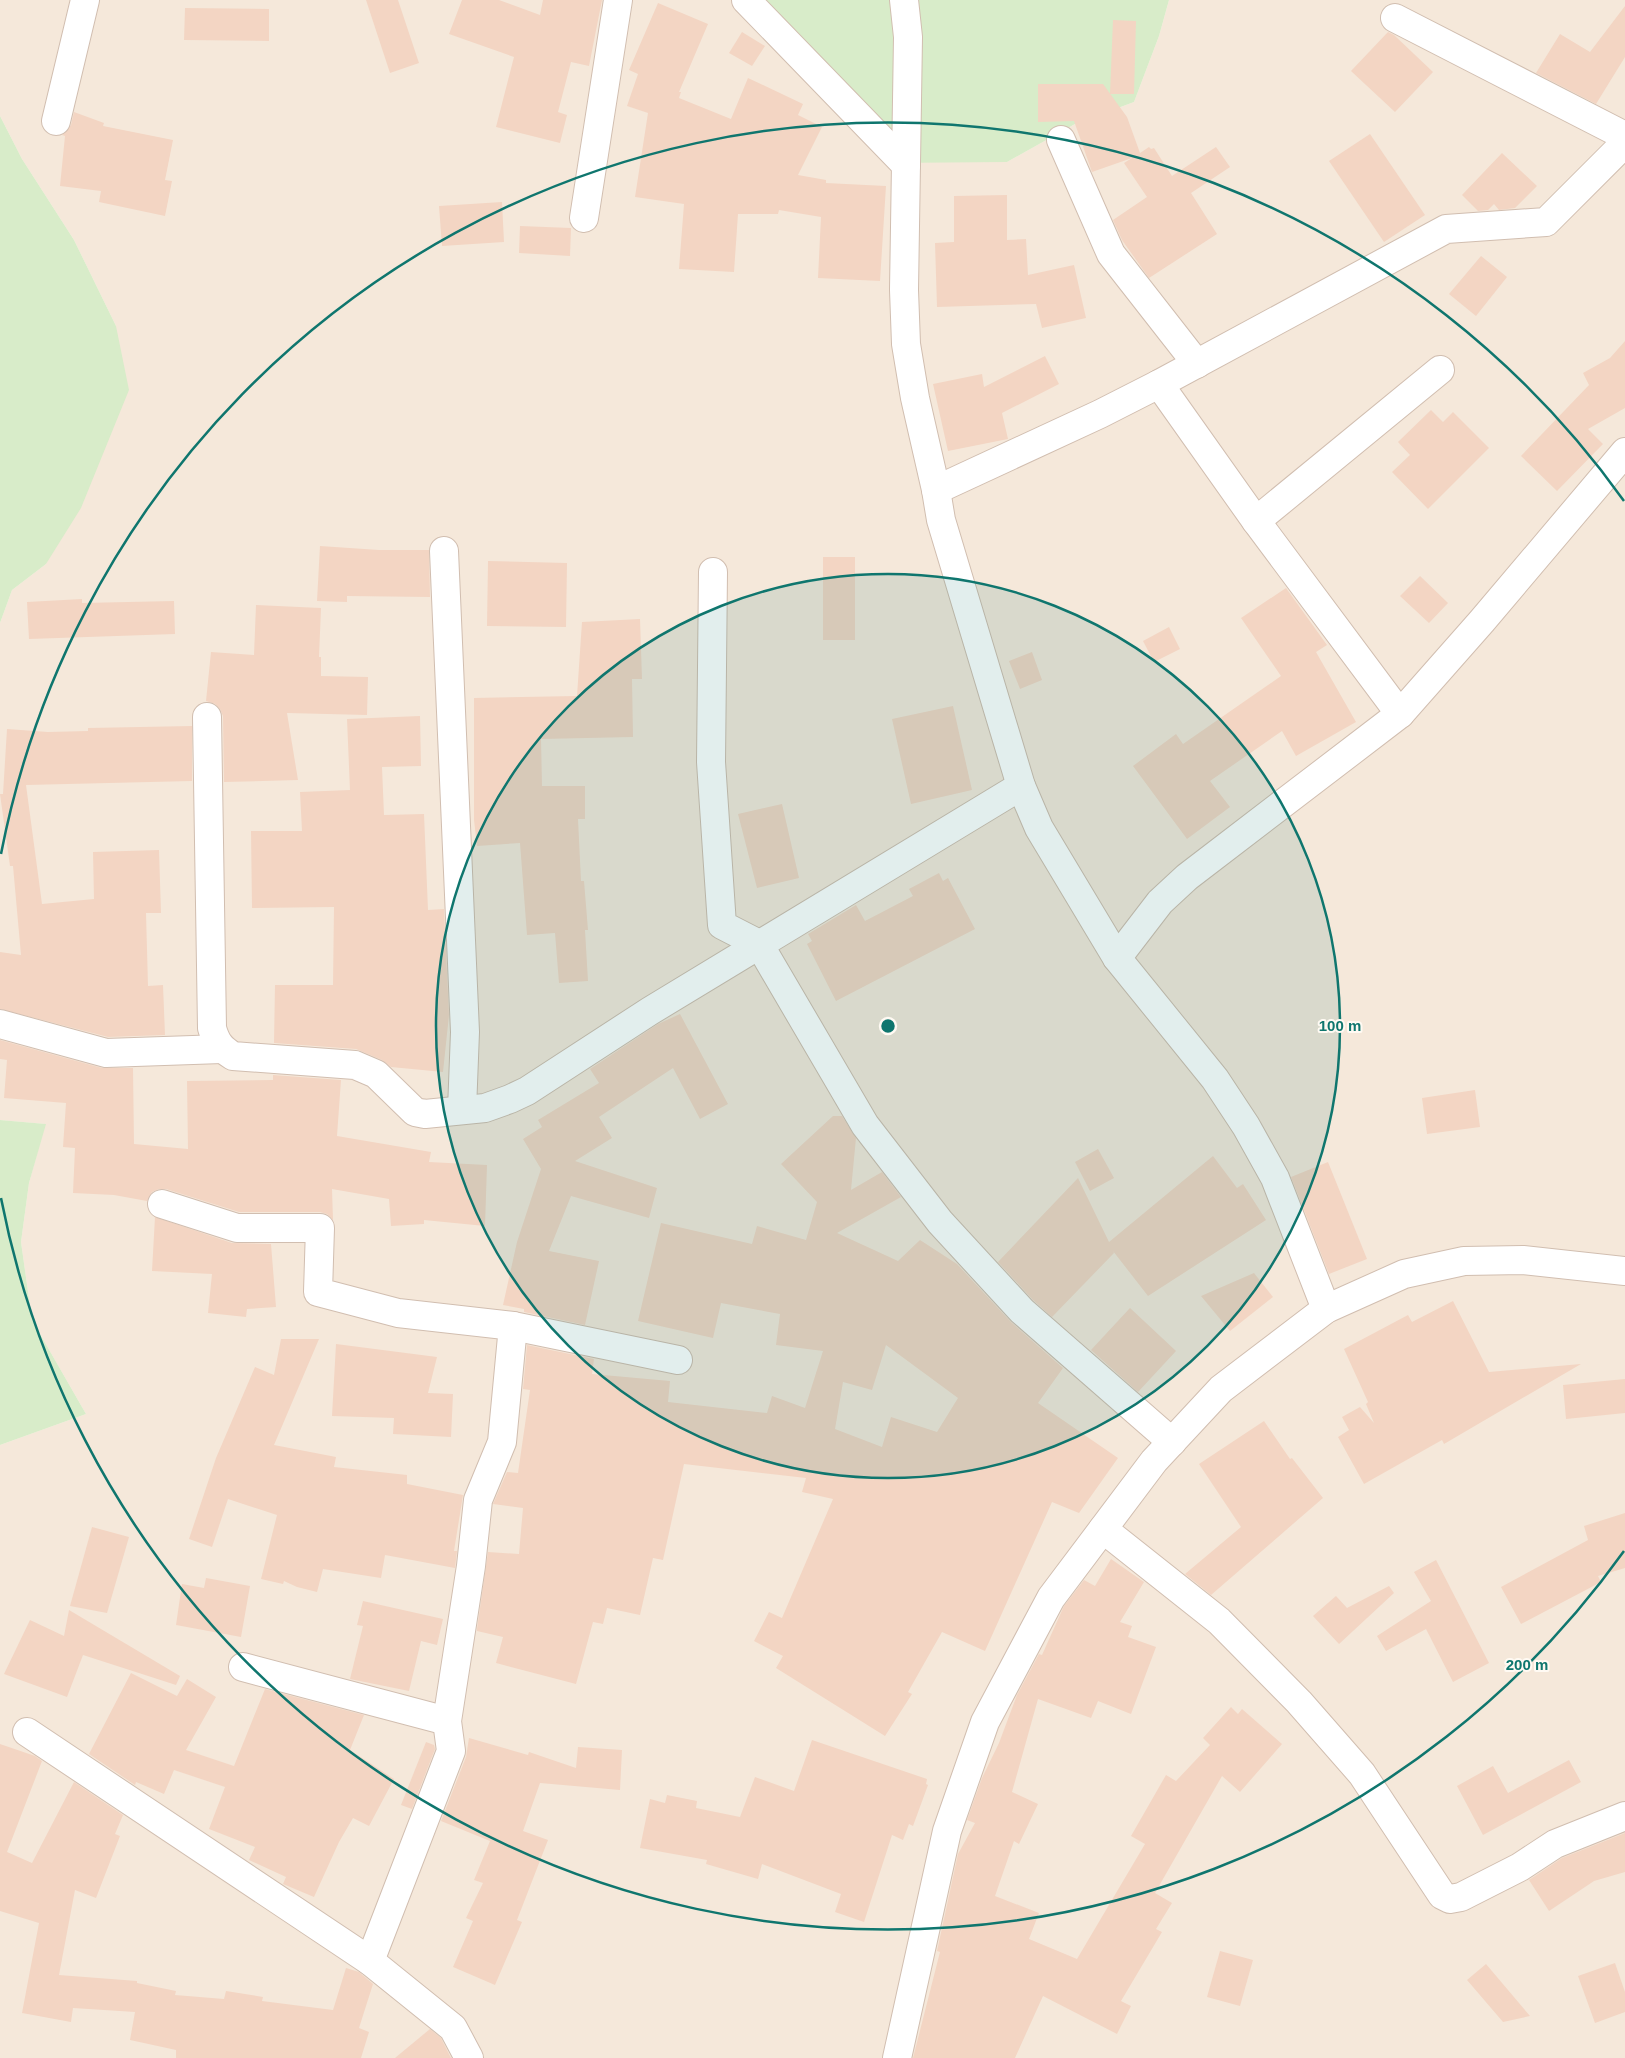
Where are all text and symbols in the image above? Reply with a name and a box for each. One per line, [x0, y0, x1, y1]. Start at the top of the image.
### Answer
centre of rings [879, 1017, 897, 1035]
text: 100 m [1319, 1017, 1361, 1034]
text: 200 m [1506, 1656, 1548, 1673]

